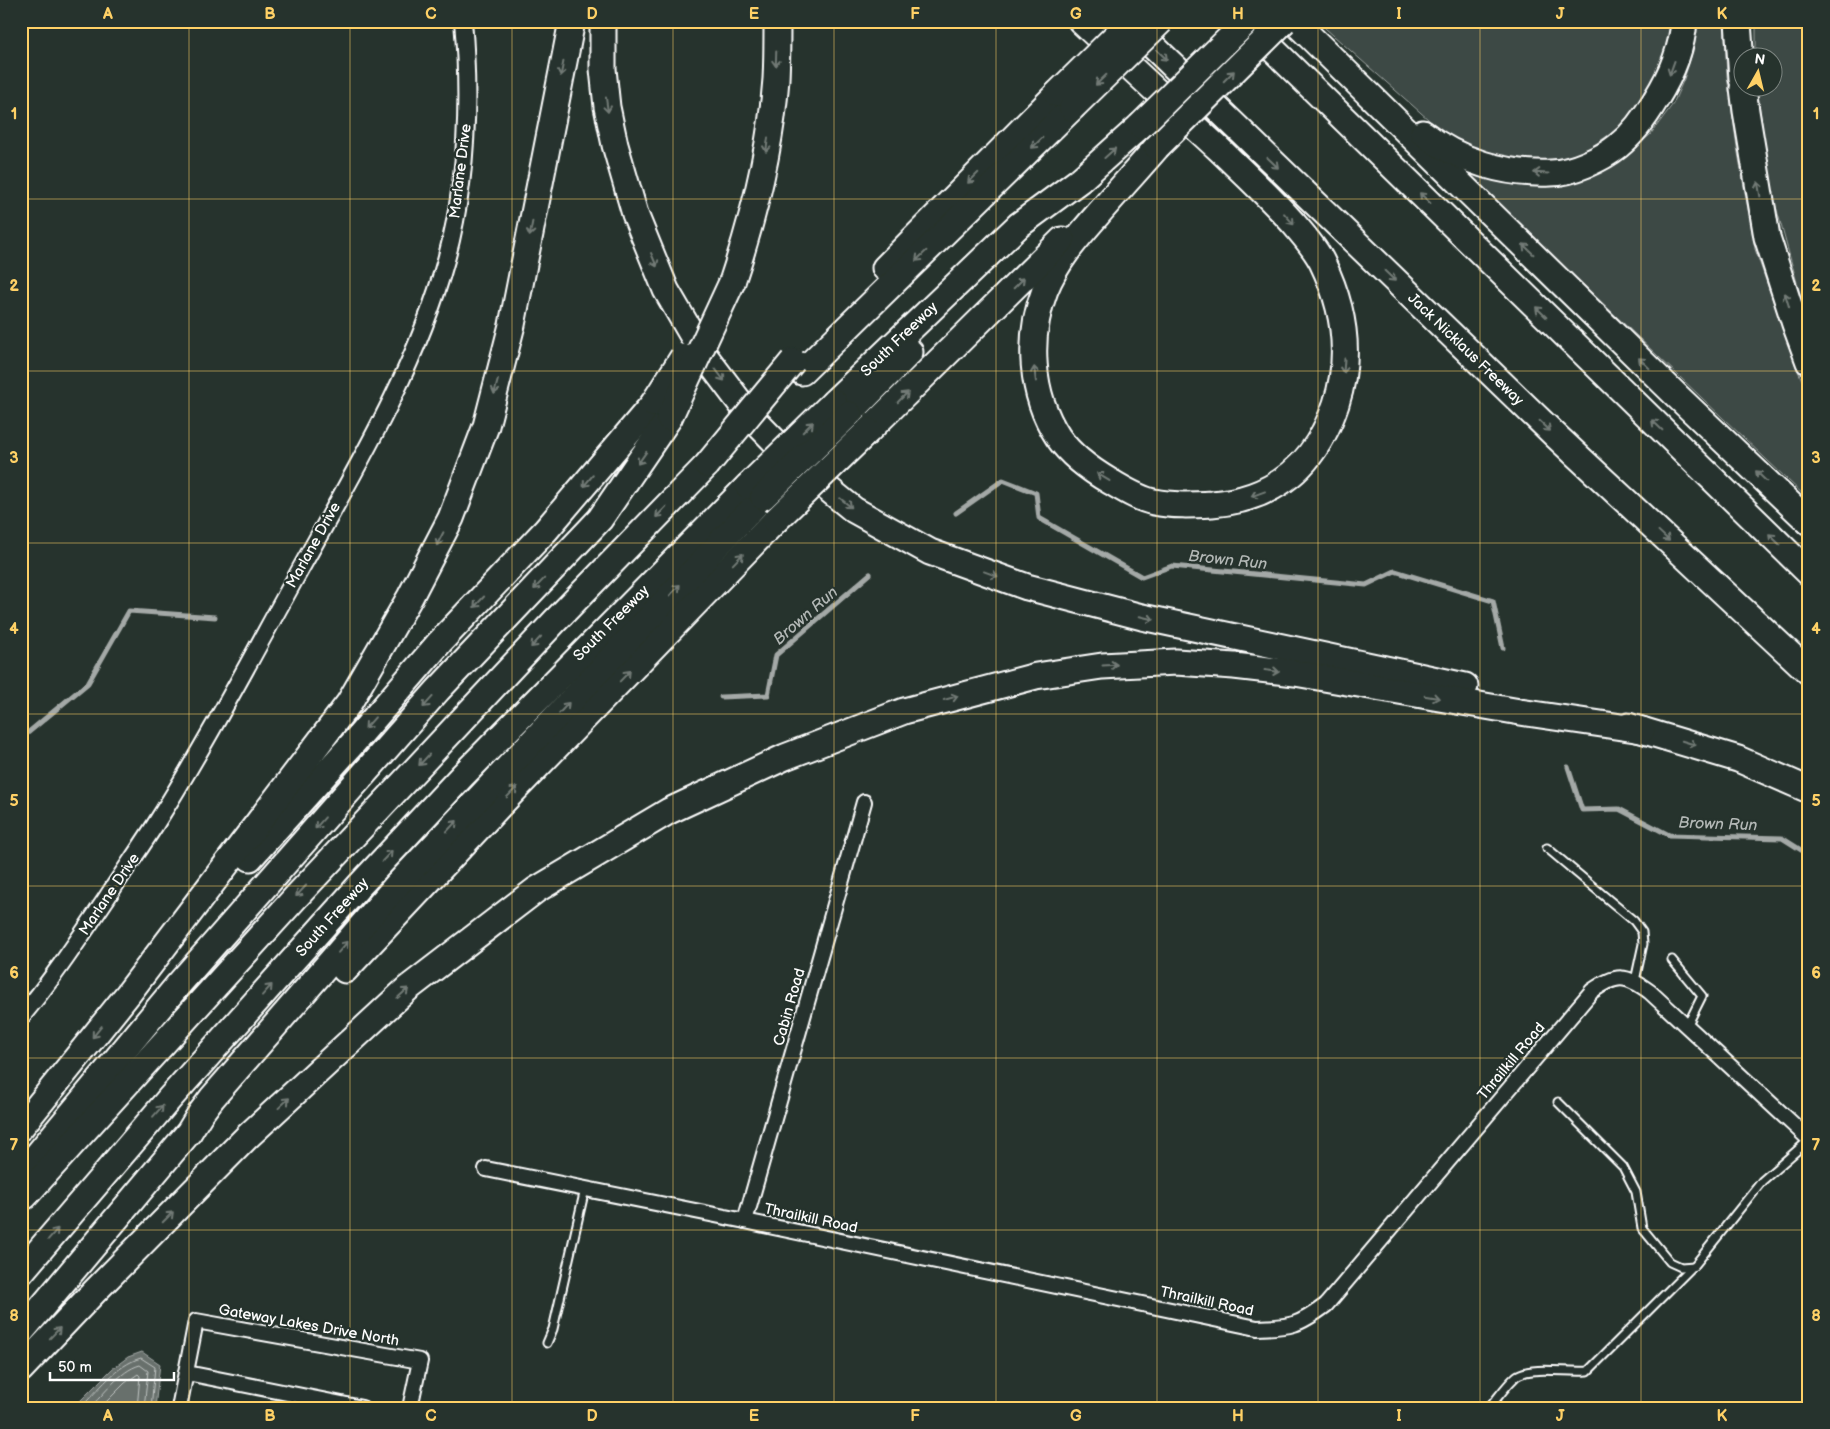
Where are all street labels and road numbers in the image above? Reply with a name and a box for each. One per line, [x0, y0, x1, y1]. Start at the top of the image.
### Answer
street label: Marlane Drive [445, 123, 476, 219]
street label: Jack Nicklaus Freeway [1404, 289, 1528, 410]
street label: South Freeway [857, 298, 942, 381]
street label: Marlane Drive [282, 499, 345, 592]
street label: South Freeway [569, 581, 654, 665]
street label: Marlane Drive [75, 849, 144, 939]
street label: South Freeway [292, 874, 373, 961]
street label: Cabin Road [769, 966, 810, 1048]
street label: Thrailkill Road [1473, 1019, 1549, 1104]
street label: Thrailkill Road [762, 1199, 859, 1238]
street label: Thrailkill Road [1158, 1282, 1255, 1321]
street label: Gateway Lakes Drive North [217, 1300, 401, 1351]

